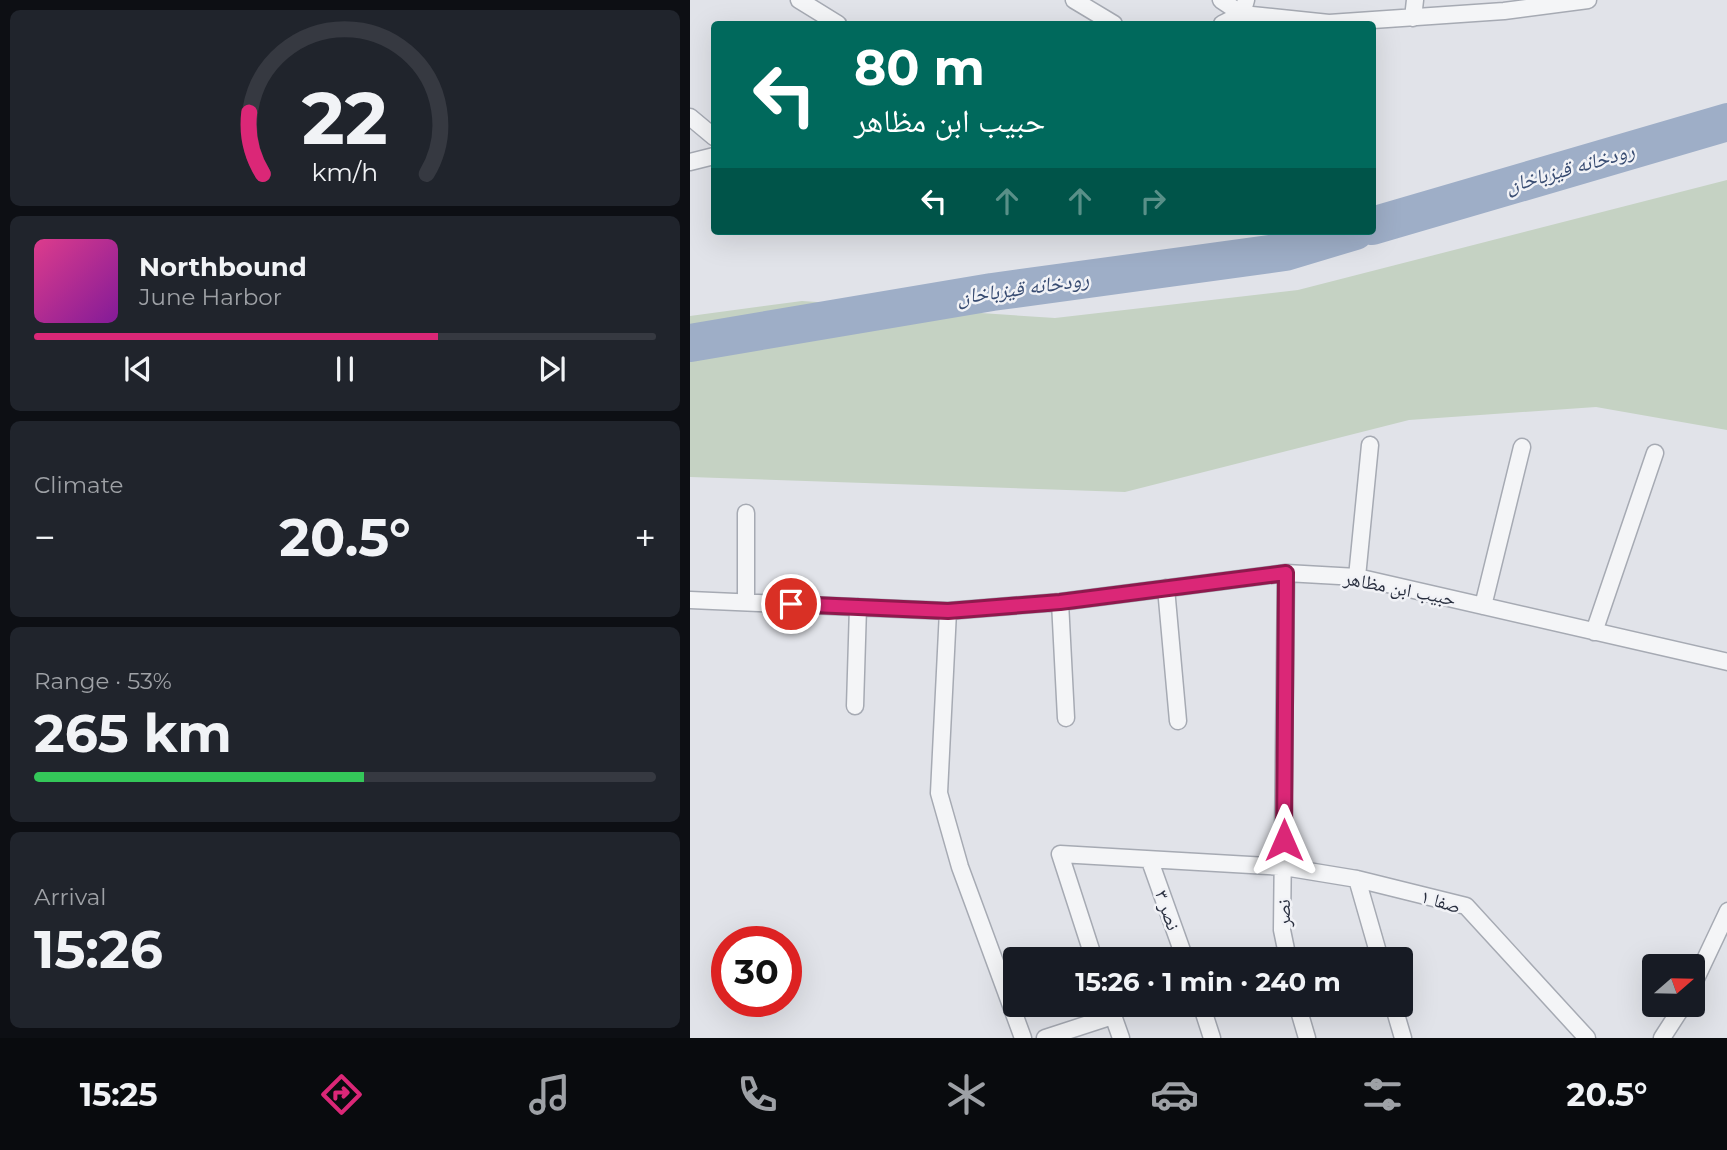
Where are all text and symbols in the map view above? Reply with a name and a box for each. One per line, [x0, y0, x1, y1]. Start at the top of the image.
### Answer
text: 80 m [854, 38, 985, 97]
icon: left [739, 49, 830, 140]
text: 22 [302, 74, 388, 162]
text: حبیب ابن مظاهر [854, 101, 1045, 140]
water label: رودخانه قیزباخان [1502, 137, 1638, 199]
text: km/h [312, 157, 378, 187]
icon: left [915, 182, 953, 220]
icon: ahead [988, 182, 1026, 220]
icon: ahead [1061, 182, 1099, 220]
icon: right [1134, 182, 1172, 220]
text: Northbound [139, 251, 307, 283]
water label: رودخانه قیزباخان [955, 266, 1091, 310]
text: June Harbor [139, 283, 282, 311]
icon: previous [119, 350, 157, 388]
icon: pause [326, 350, 364, 388]
icon: next [533, 350, 571, 388]
text: Climate [34, 471, 123, 499]
text: 20.5° [279, 506, 411, 569]
text: − [34, 514, 56, 561]
text: + [634, 514, 656, 561]
street label: حبیب ابن مظاهر [1341, 566, 1458, 611]
pin [761, 574, 821, 634]
icon: arrive [772, 585, 810, 623]
text: Range · 53% [34, 667, 172, 695]
text: 265 km [34, 702, 232, 765]
position arrow [1247, 803, 1321, 877]
text: Arrival [34, 883, 107, 911]
street label: صفا ۱ [1418, 885, 1464, 918]
street label: نصر ۳ [1150, 887, 1185, 933]
street label: نصر [1272, 899, 1295, 928]
text: 15:26 [34, 918, 163, 981]
speed limit sign: 30 [711, 926, 802, 1017]
north arrow [1642, 954, 1705, 1017]
map controls [1642, 954, 1705, 1017]
text: 15:26 · 1 min · 240 m [1075, 966, 1341, 998]
icon: directions [317, 1070, 366, 1119]
icon: music [525, 1070, 574, 1119]
icon: phone [733, 1070, 782, 1119]
icon: climate [942, 1070, 991, 1119]
icon: car [1150, 1070, 1199, 1119]
icon: filters [1358, 1070, 1407, 1119]
text: 15:25 [80, 1075, 158, 1114]
text: 20.5° [1567, 1075, 1647, 1114]

